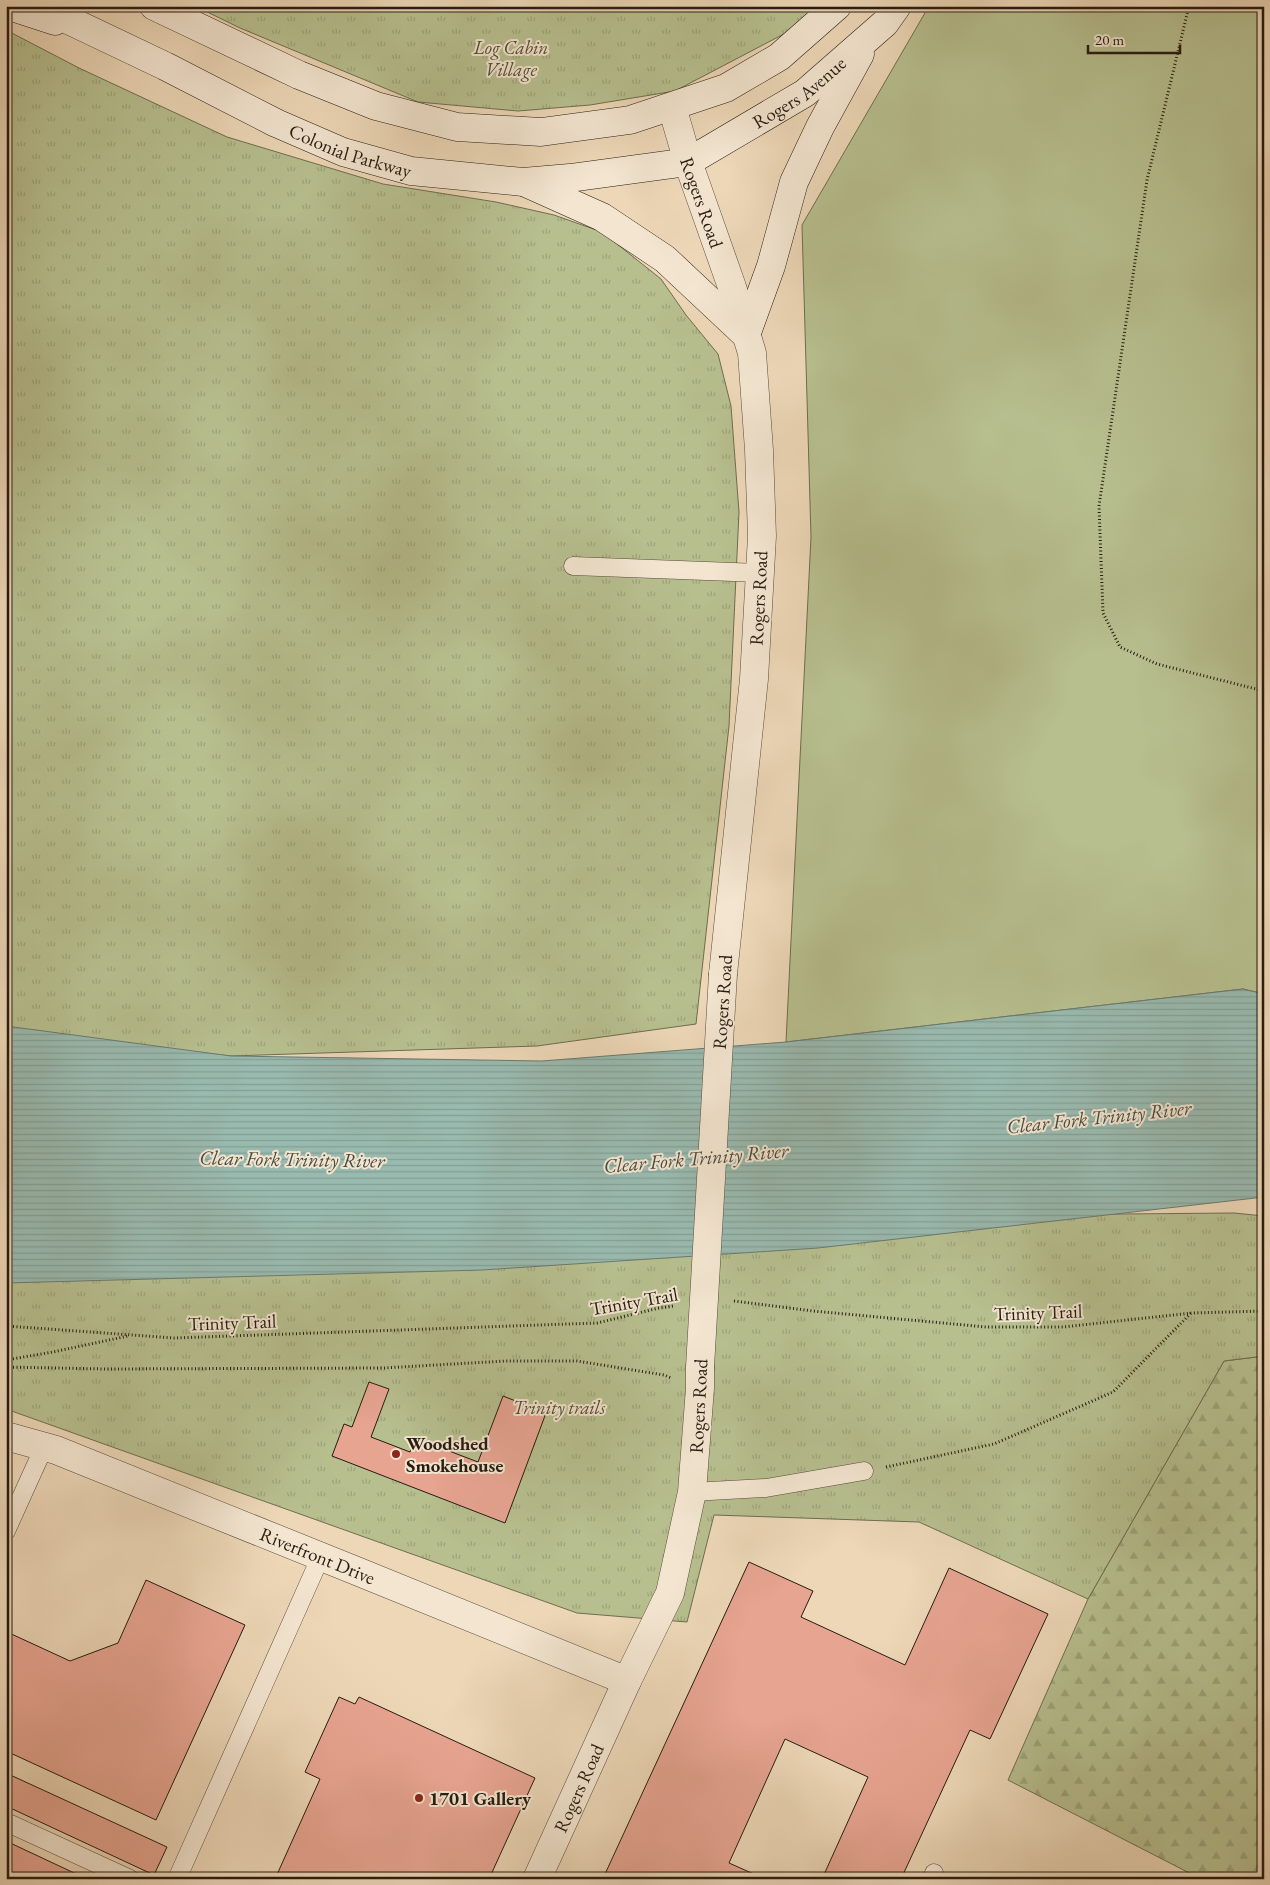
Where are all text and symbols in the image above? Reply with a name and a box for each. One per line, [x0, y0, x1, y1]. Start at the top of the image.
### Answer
scale bar [1088, 22, 1180, 54]
text: 20 m [1095, 30, 1124, 49]
park label: Log Cabin Village [473, 35, 548, 82]
street label: Rogers Avenue [748, 51, 851, 134]
street label: Colonial Parkway [285, 118, 415, 184]
street label: Rogers Road [674, 154, 729, 252]
street label: Rogers Road [744, 550, 773, 646]
street label: Rogers Road [707, 954, 738, 1050]
water label: Clear Fork Trinity River [1005, 1094, 1194, 1140]
water label: Clear Fork Trinity River [603, 1137, 791, 1179]
water label: Clear Fork Trinity River [199, 1144, 386, 1174]
street label: Trinity Trail [588, 1281, 680, 1321]
street label: Trinity Trail [993, 1298, 1083, 1327]
street label: Trinity Trail [187, 1308, 277, 1337]
street label: Rogers Road [684, 1358, 713, 1454]
park label: Trinity trails [513, 1395, 606, 1420]
place label: Woodshed Smokehouse [406, 1431, 503, 1478]
marker: Woodshed Smokehouse [390, 1448, 402, 1460]
street label: Riverfront Drive [256, 1521, 379, 1590]
street label: Rogers Road [548, 1740, 610, 1836]
place label: 1701 Gallery [429, 1786, 532, 1811]
marker: 1701 Gallery [413, 1792, 425, 1804]

